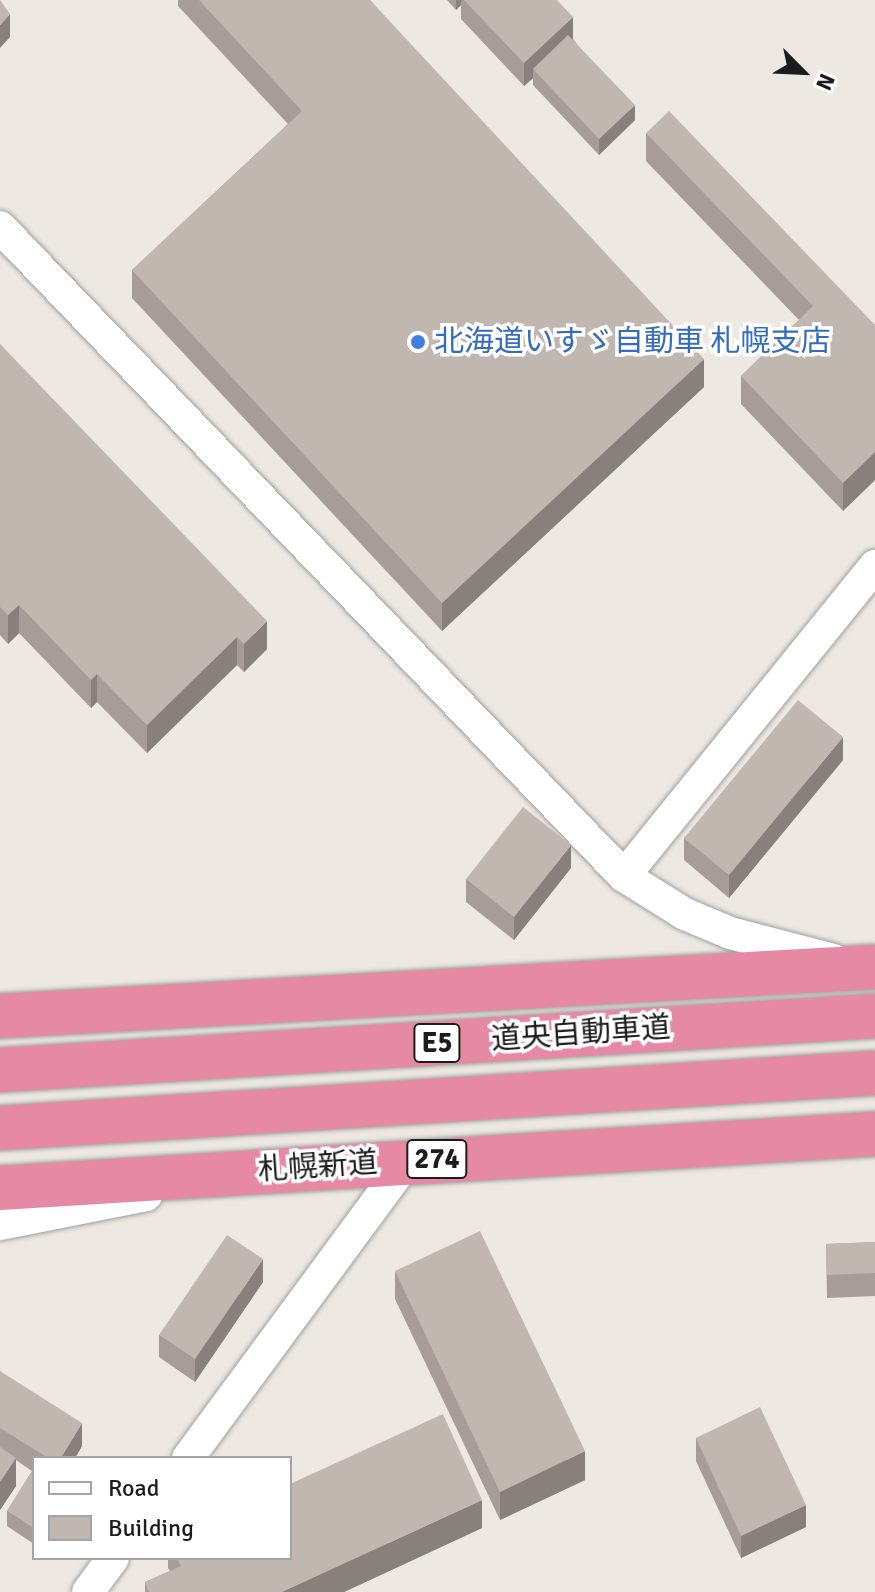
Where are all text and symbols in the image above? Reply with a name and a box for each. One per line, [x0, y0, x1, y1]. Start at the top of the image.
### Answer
north arrow [763, 32, 843, 112]
text: N [810, 69, 841, 94]
place label: 北海道いすゞ自動車 札幌支店 [434, 324, 831, 360]
marker: 北海道いすゞ自動車 札幌支店 [409, 333, 427, 351]
street label: 道央自動車道 [490, 1010, 672, 1058]
road number: E5 [413, 1019, 461, 1067]
road number: 274 [405, 1135, 469, 1183]
street label: 札幌新道 [257, 1145, 379, 1189]
legend [32, 1456, 292, 1560]
text: Road [108, 1473, 159, 1503]
text: Building [108, 1513, 194, 1543]

